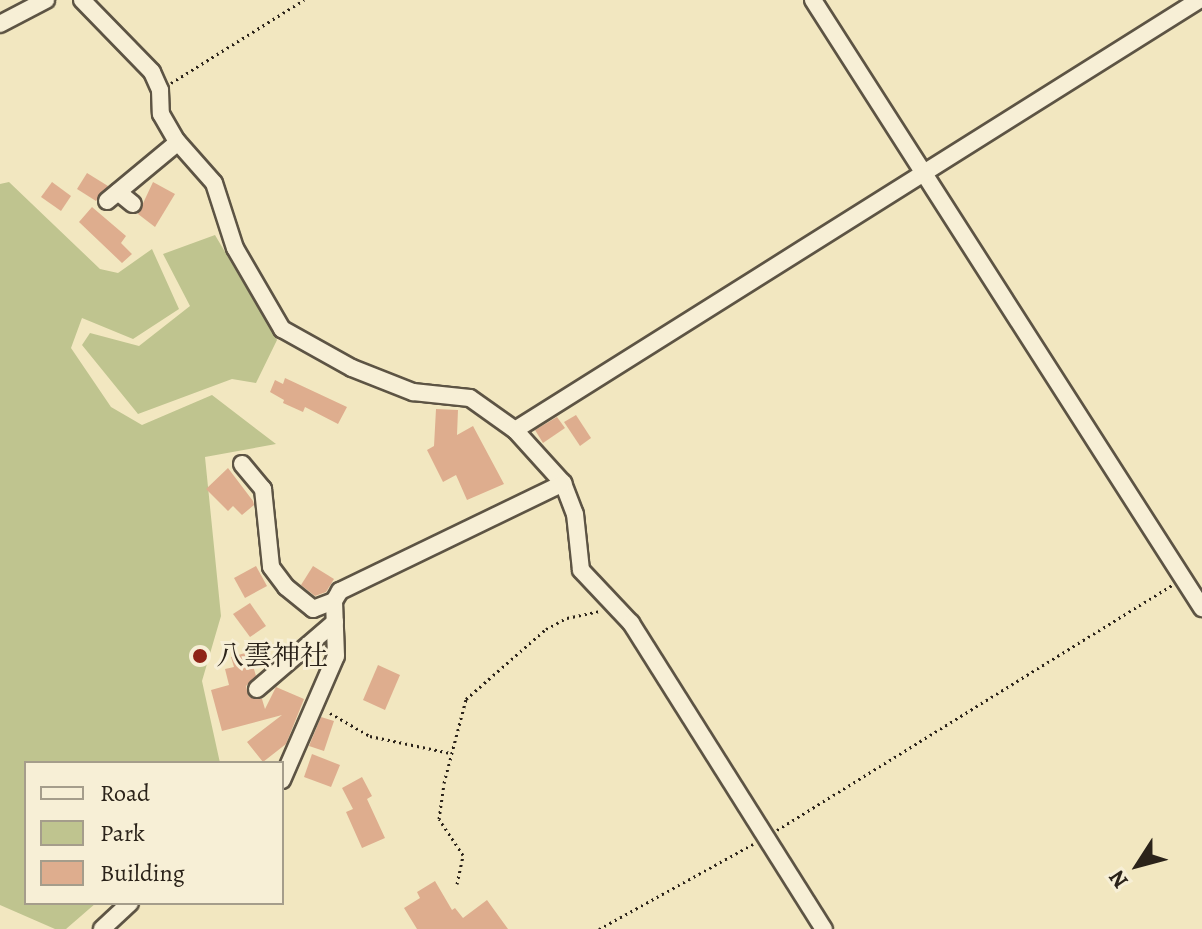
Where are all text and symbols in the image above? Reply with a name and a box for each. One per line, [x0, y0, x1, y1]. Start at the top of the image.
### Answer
place label: 八雲神社 [216, 639, 328, 673]
marker: 八雲神社 [191, 647, 209, 665]
legend [24, 761, 284, 905]
text: Road [100, 777, 150, 809]
text: Park [100, 817, 145, 849]
north arrow [1098, 825, 1178, 905]
text: Building [100, 857, 185, 889]
text: N [1102, 864, 1135, 894]

